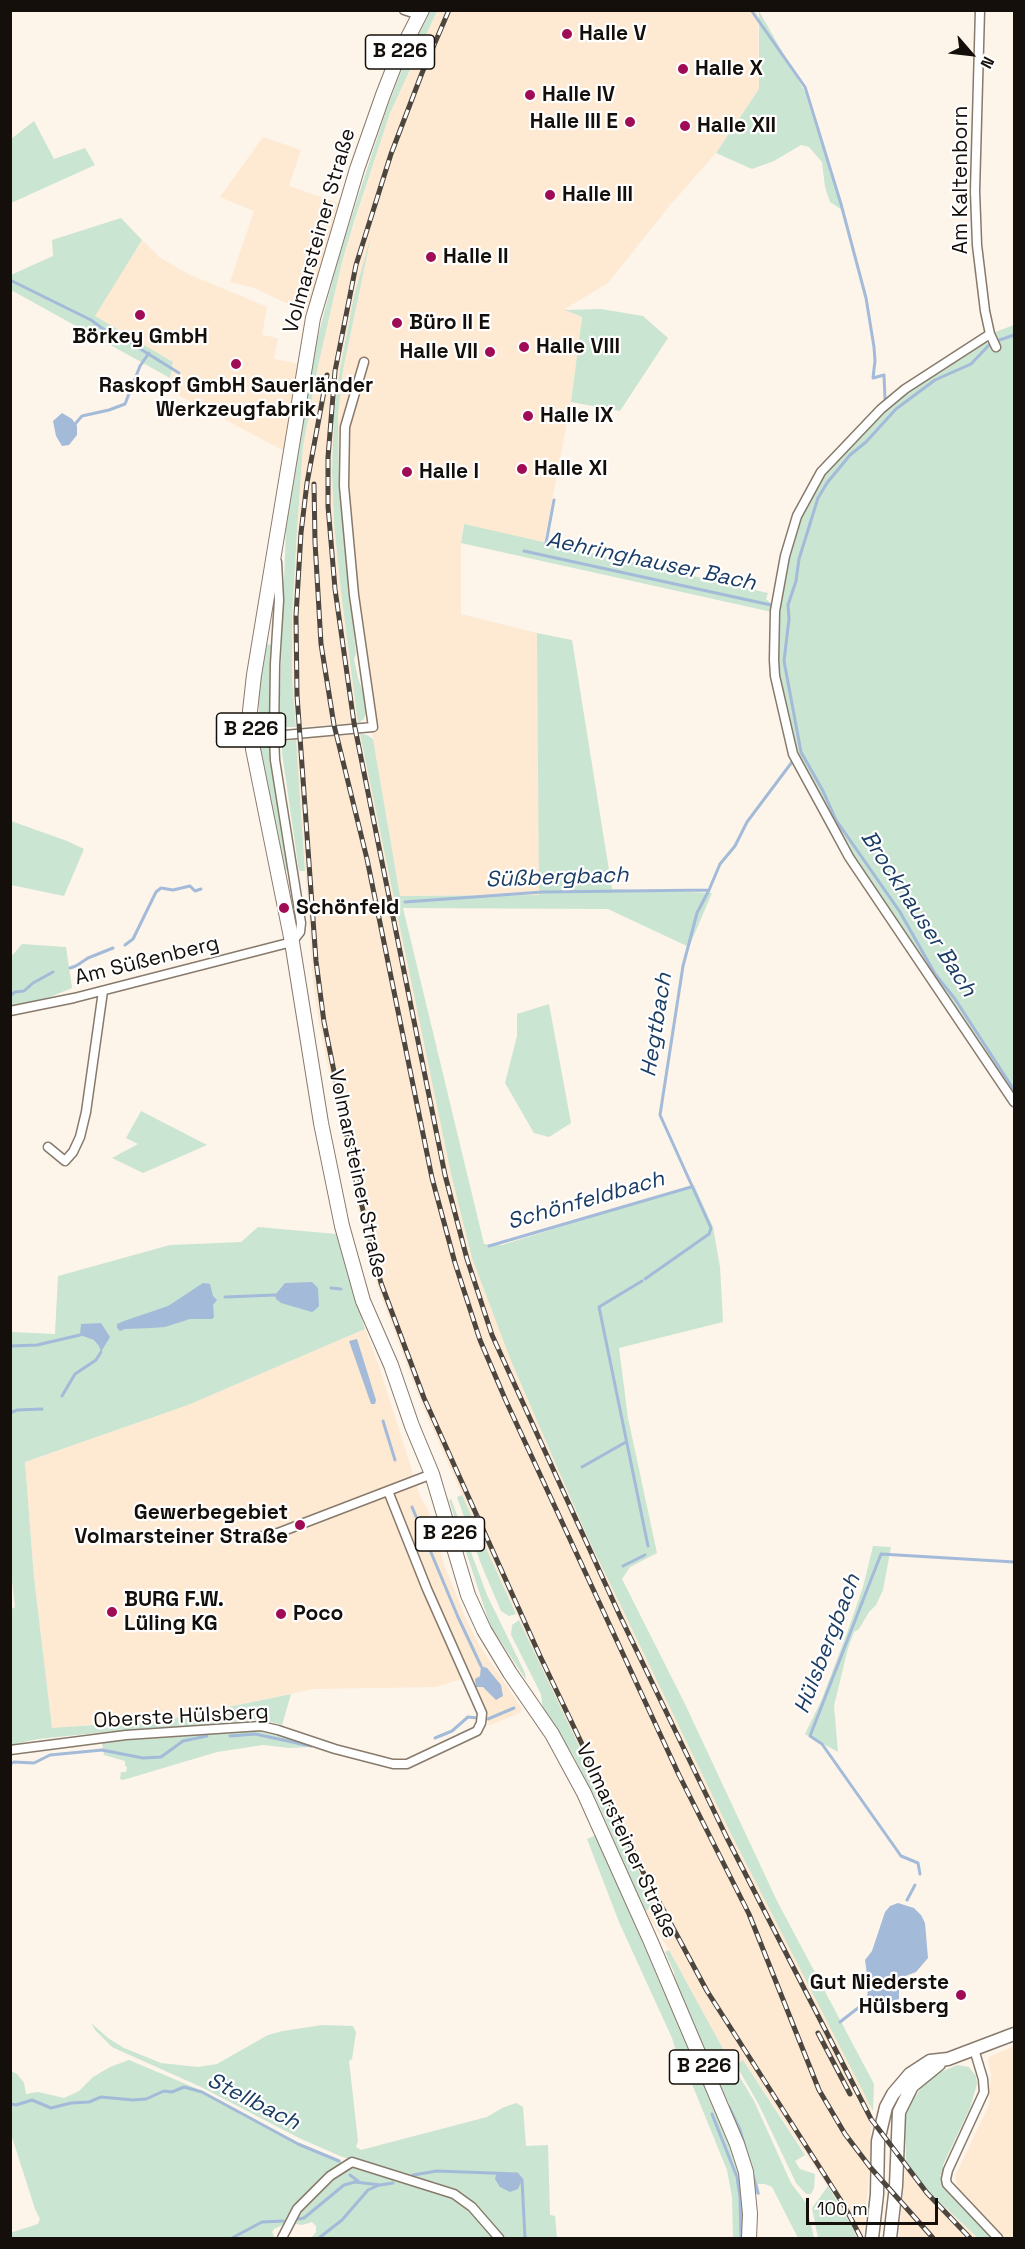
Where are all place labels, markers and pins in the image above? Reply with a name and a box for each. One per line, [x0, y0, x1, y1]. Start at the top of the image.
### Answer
place label: Halle V [579, 21, 647, 47]
marker: Halle V [560, 27, 574, 41]
place label: Halle X [695, 56, 763, 82]
marker: Halle X [676, 62, 690, 76]
place label: Halle IV [542, 82, 615, 108]
marker: Halle IV [523, 88, 537, 102]
place label: Halle III E [530, 109, 618, 135]
place label: Halle XII [697, 113, 776, 139]
marker: Halle III E [623, 115, 637, 129]
marker: Halle XII [678, 119, 692, 133]
place label: Halle III [562, 182, 633, 208]
marker: Halle III [543, 188, 557, 202]
place label: Halle II [443, 244, 509, 270]
marker: Halle II [424, 250, 438, 264]
marker: Börkey GmbH [133, 308, 147, 322]
place label: Büro II E [409, 310, 490, 336]
marker: Büro II E [390, 316, 404, 330]
place label: Börkey GmbH [72, 324, 208, 350]
place label: Halle VIII [536, 334, 620, 360]
place label: Halle VII [399, 339, 478, 365]
marker: Halle VIII [517, 340, 531, 354]
marker: Halle VII [483, 345, 497, 359]
marker: Raskopf GmbH Sauerländer Werkzeugfabrik [229, 357, 243, 371]
place label: Raskopf GmbH Sauerländer Werkzeugfabrik [99, 373, 373, 423]
place label: Halle IX [540, 403, 614, 429]
marker: Halle IX [521, 409, 535, 423]
place label: Halle XI [534, 456, 608, 482]
place label: Halle I [419, 459, 479, 485]
marker: Halle XI [515, 462, 529, 476]
marker: Halle I [400, 465, 414, 479]
place label: Schönfeld [296, 895, 399, 921]
marker: Schönfeld [277, 901, 291, 915]
place label: Gewerbegebiet Volmarsteiner Straße [74, 1500, 288, 1550]
marker: Gewerbegebiet Volmarsteiner Straße [293, 1518, 307, 1532]
place label: BURG F.W. Lüling KG [124, 1587, 224, 1637]
place label: Poco [293, 1601, 343, 1627]
marker: BURG F.W. Lüling KG [105, 1605, 119, 1619]
marker: Poco [274, 1607, 288, 1621]
place label: Gut Niederste Hülsberg [810, 1970, 949, 2020]
marker: Gut Niederste Hülsberg [954, 1988, 968, 2002]

